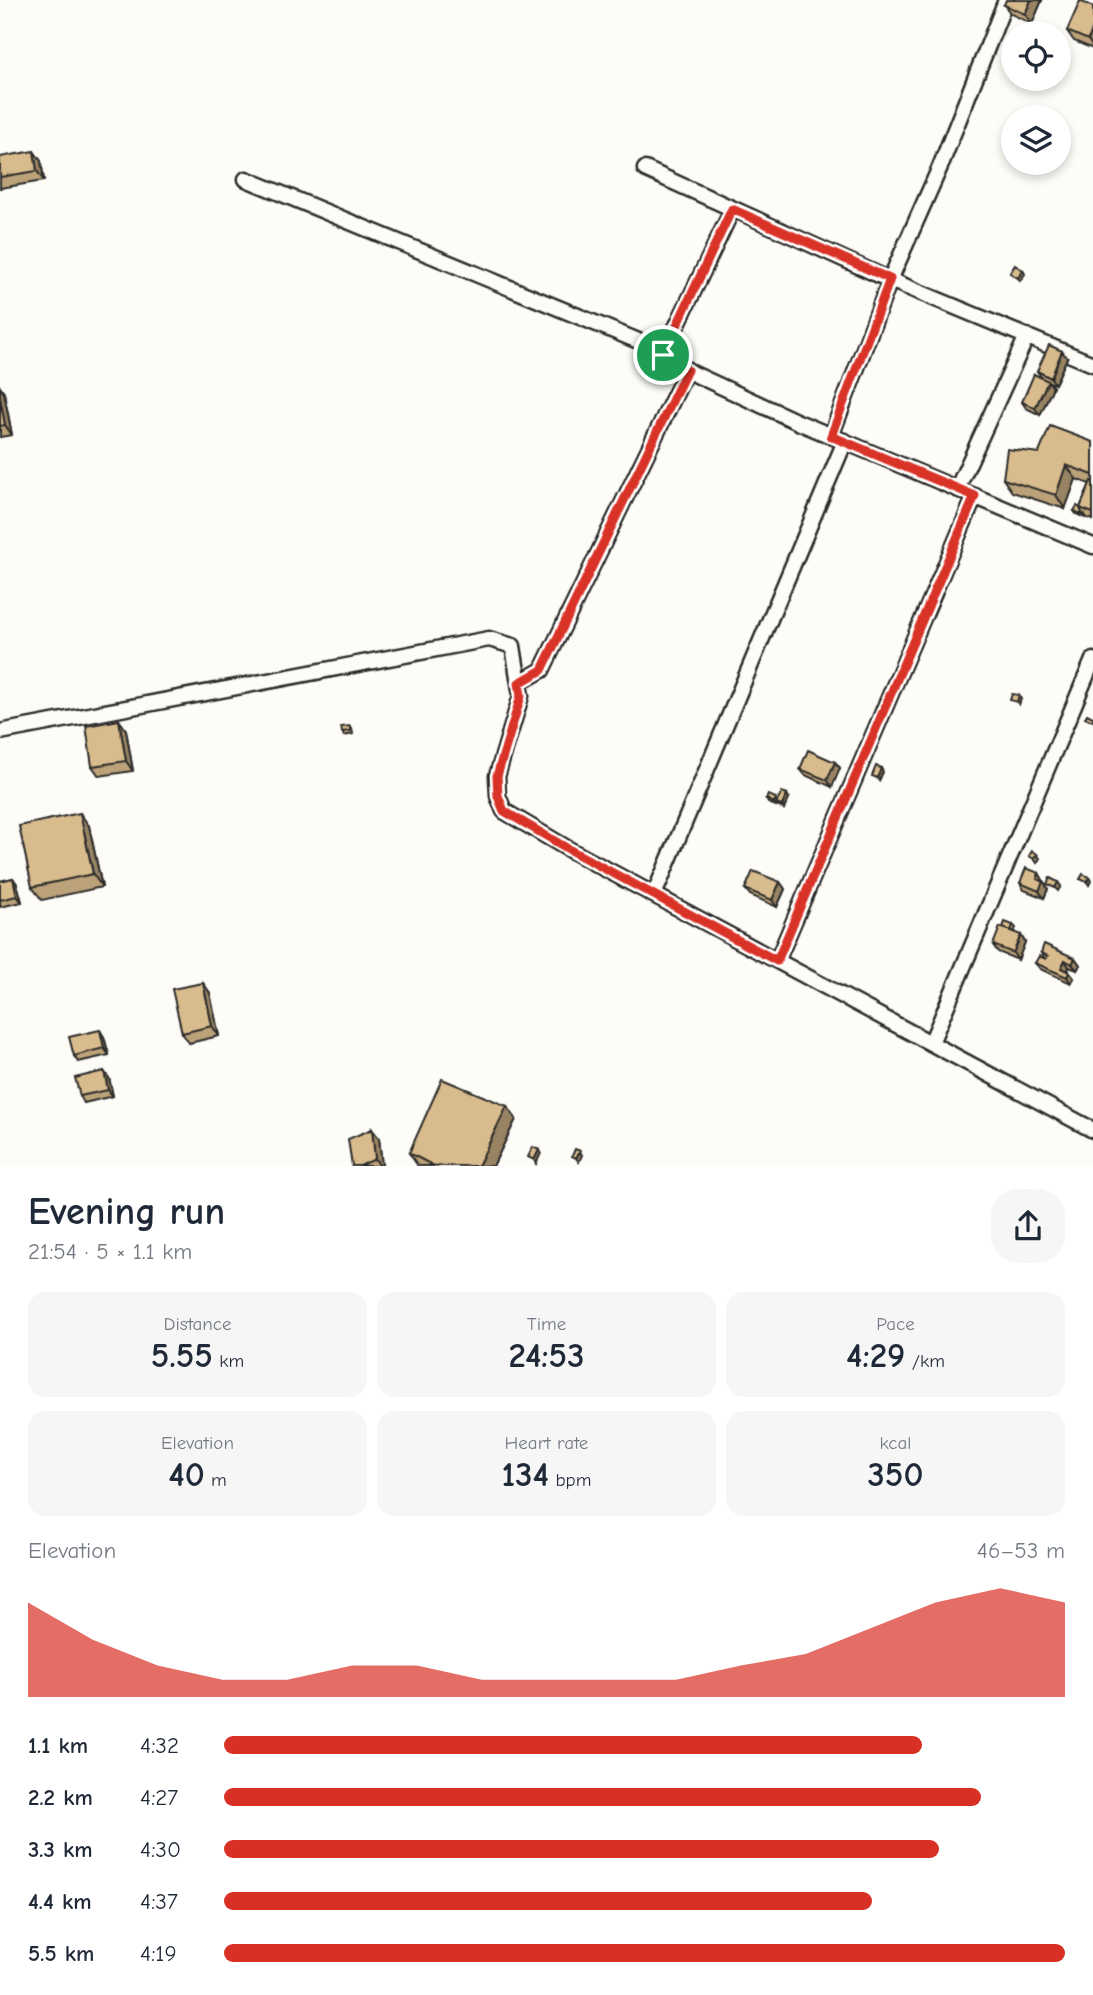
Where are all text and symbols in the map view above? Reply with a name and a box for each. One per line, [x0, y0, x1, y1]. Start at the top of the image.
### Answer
map controls [1001, 21, 1071, 175]
button: locate [1001, 21, 1071, 91]
button: layers [1001, 105, 1071, 175]
pin [633, 325, 693, 385]
icon: arrive [644, 336, 682, 374]
button: share [991, 1189, 1065, 1263]
text: Evening run [28, 1190, 225, 1234]
text: 21:54 · 5 × 1.1 km [28, 1238, 192, 1265]
text: Distance [163, 1313, 232, 1335]
text: Time [527, 1313, 566, 1335]
text: Pace [876, 1313, 915, 1335]
text: 5.55 [151, 1335, 213, 1376]
text: 24:53 [509, 1335, 584, 1376]
text: 4:29 [846, 1335, 905, 1376]
text: km [213, 1350, 244, 1372]
text: /km [905, 1350, 945, 1372]
text: Elevation [161, 1432, 234, 1454]
text: Heart rate [505, 1432, 588, 1454]
text: kcal [880, 1432, 911, 1454]
text: 40 [168, 1454, 205, 1495]
text: 134 [502, 1454, 549, 1495]
text: 350 [868, 1454, 923, 1495]
text: m [205, 1469, 227, 1491]
text: bpm [549, 1469, 591, 1491]
text: Elevation [28, 1537, 116, 1564]
text: 46–53 m [977, 1537, 1065, 1564]
text: 1.1 km [28, 1732, 88, 1759]
text: 4:32 [140, 1732, 179, 1759]
text: 2.2 km [28, 1784, 93, 1811]
text: 4:27 [140, 1784, 178, 1811]
text: 3.3 km [28, 1836, 93, 1863]
text: 4:30 [140, 1836, 181, 1863]
text: 4.4 km [28, 1888, 91, 1915]
text: 4:37 [140, 1888, 178, 1915]
text: 5.5 km [28, 1940, 94, 1967]
text: 4:19 [140, 1940, 177, 1967]

